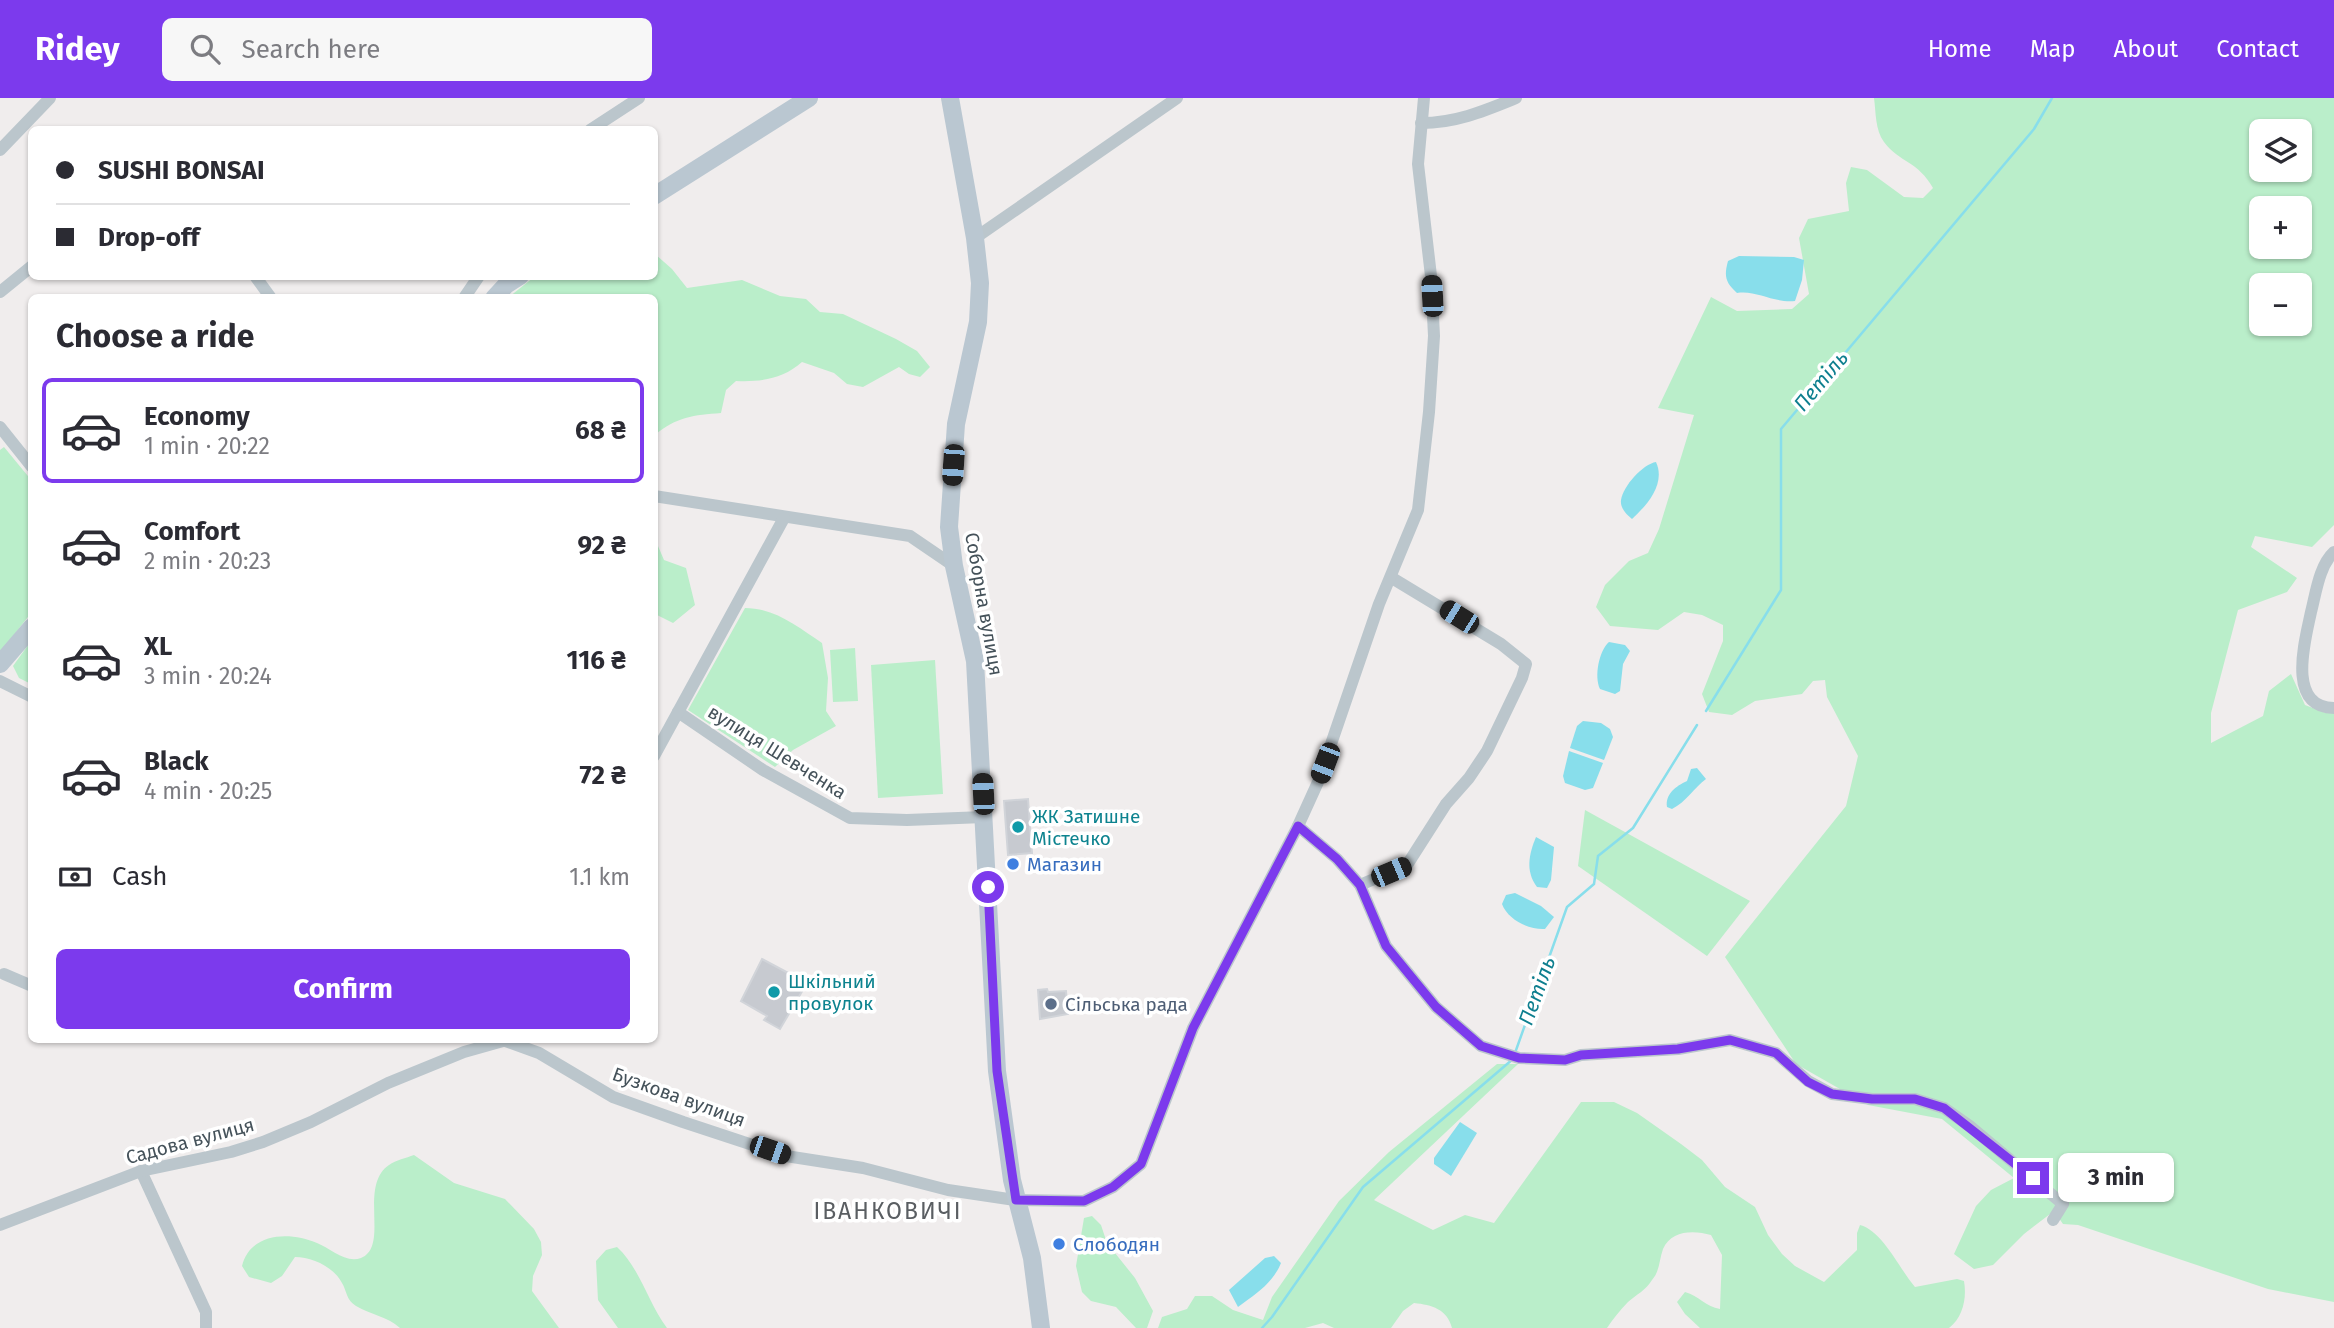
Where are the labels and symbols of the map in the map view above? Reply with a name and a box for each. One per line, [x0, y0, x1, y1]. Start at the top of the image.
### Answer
car [1421, 274, 1444, 318]
water label: Петіль [1788, 345, 1854, 417]
car [942, 443, 965, 487]
street label: Соборна вулиця [960, 531, 1008, 677]
car [1436, 597, 1483, 637]
street label: вулиця Шевченка [704, 700, 850, 804]
car [1308, 740, 1343, 786]
car [972, 772, 995, 816]
place label: ЖК Затишне Містечко [1032, 805, 1140, 850]
marker: ЖК Затишне Містечко [1010, 819, 1026, 835]
place label: Магазин [1027, 853, 1102, 876]
car [1368, 854, 1415, 890]
marker: Магазин [1005, 856, 1021, 872]
route start [972, 871, 1004, 903]
water label: Петіль [1513, 953, 1561, 1029]
place label: Шкільний провулок [788, 970, 876, 1015]
marker: Шкільний провулок [766, 984, 782, 1000]
place label: Cільська рада [1065, 993, 1188, 1016]
marker: Cільська рада [1043, 996, 1059, 1012]
street label: Бузкова вулиця [609, 1062, 749, 1132]
street label: Садова вулиця [123, 1113, 257, 1169]
car [747, 1133, 794, 1167]
callout: 3 min [2058, 1154, 2173, 1202]
route end [2017, 1162, 2049, 1194]
district label: ІВАНКОВИЧІ [813, 1197, 963, 1225]
place label: Слободян [1073, 1233, 1160, 1256]
marker: Слободян [1051, 1236, 1067, 1252]

